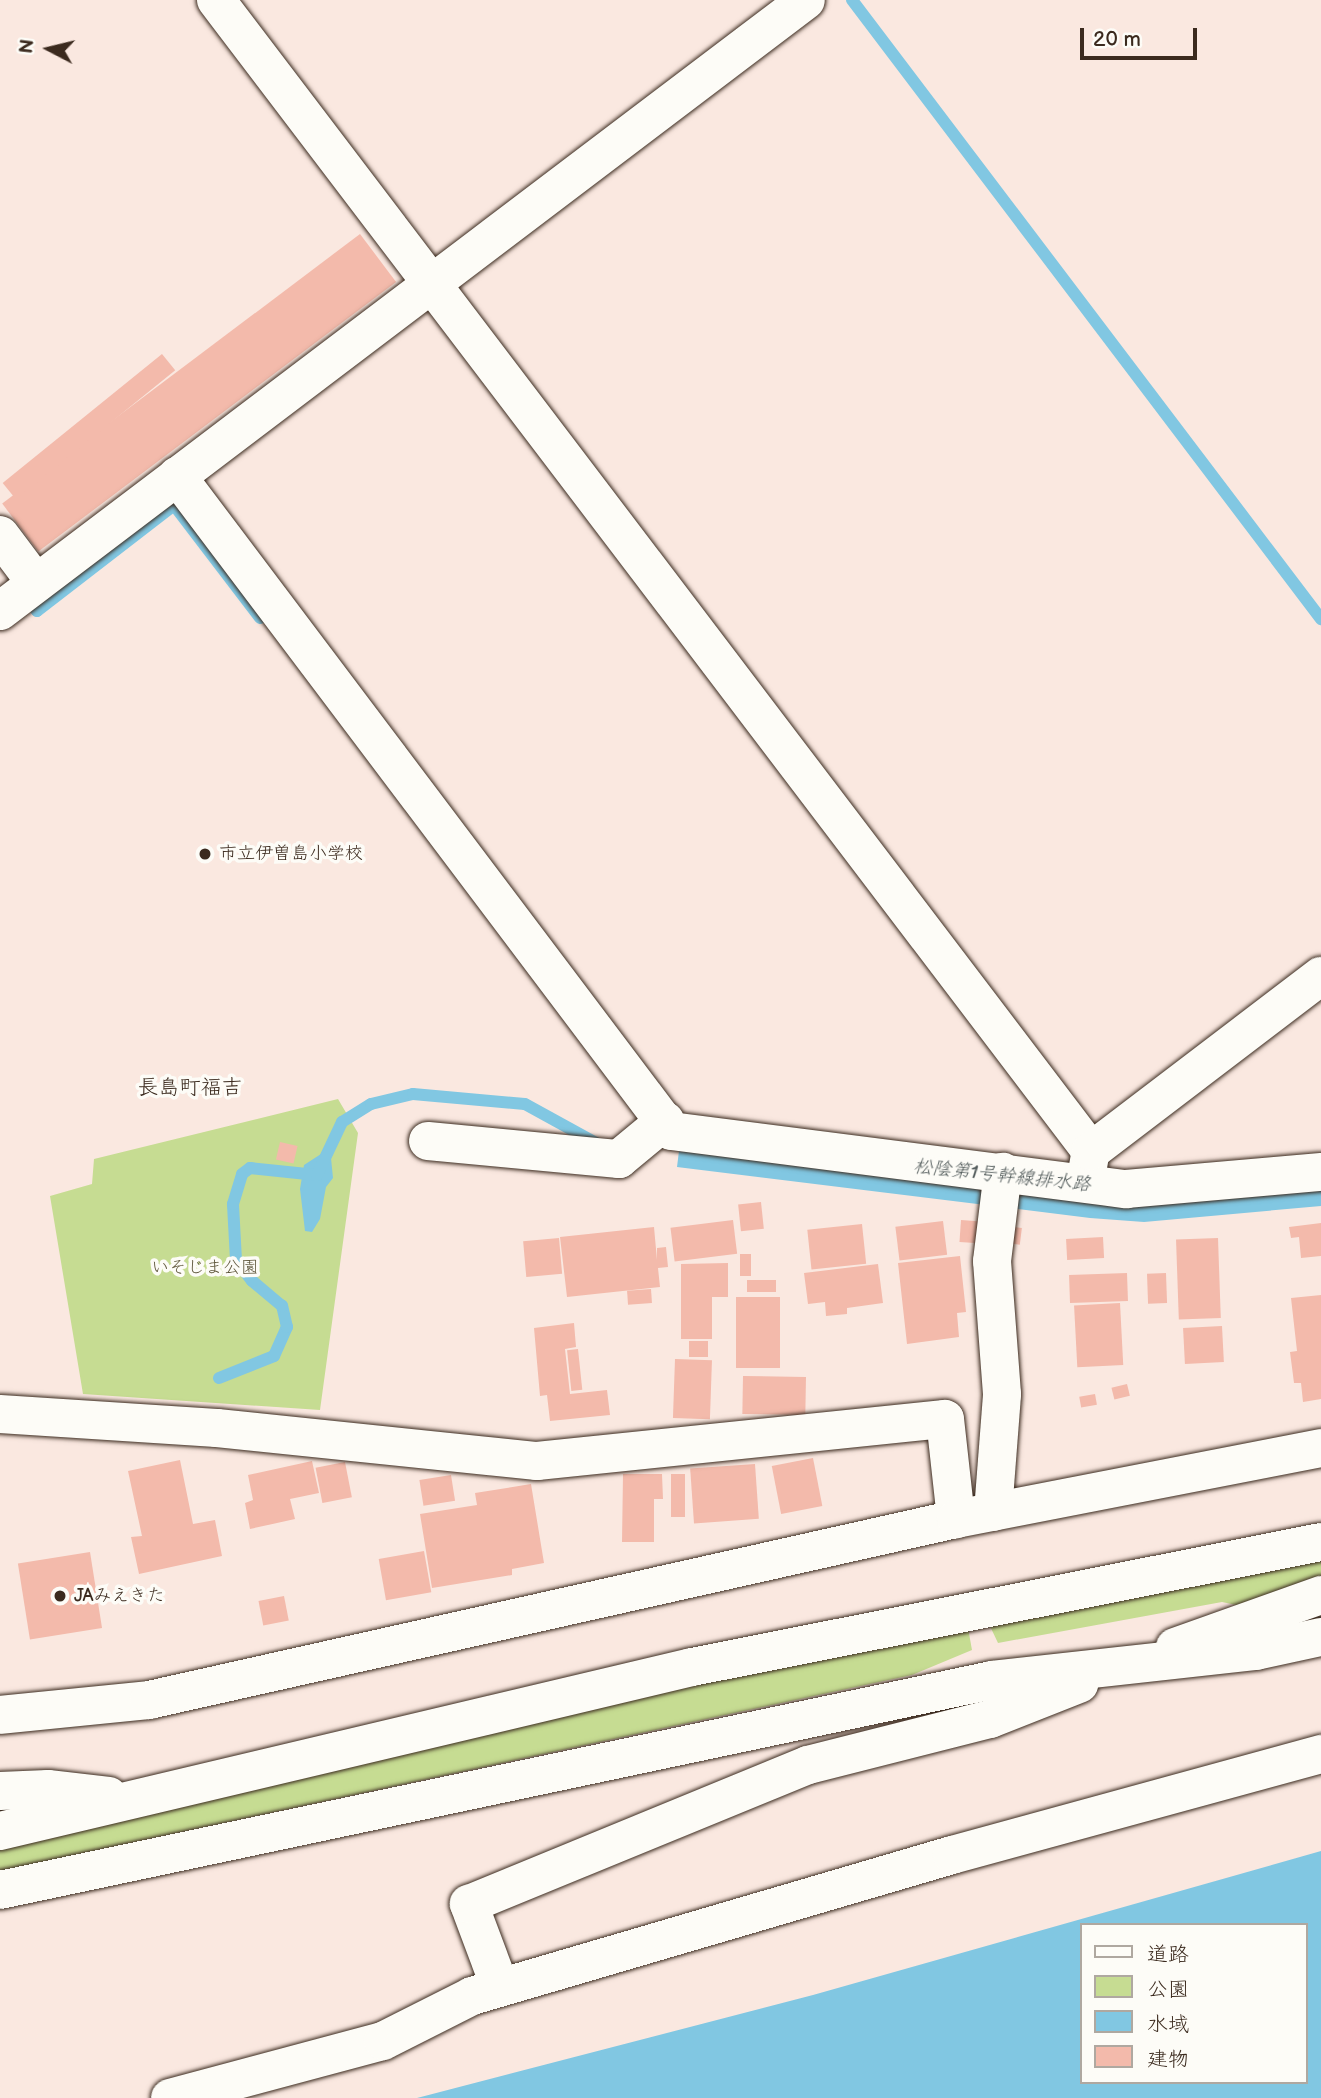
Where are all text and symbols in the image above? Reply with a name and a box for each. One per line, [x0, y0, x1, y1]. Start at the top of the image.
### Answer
north arrow [14, 14, 84, 84]
scale bar [1083, 14, 1200, 58]
text: 20 m [1093, 27, 1141, 52]
text: N [15, 38, 40, 55]
place label: 市立伊曽島小学校 [219, 843, 363, 865]
marker: 市立伊曽島小学校 [197, 846, 213, 862]
district label: 長島町福吉 [138, 1075, 242, 1101]
water label: 松陰第1号幹線排水路 [912, 1155, 1092, 1197]
park label: いそじま公園 [151, 1257, 259, 1279]
place label: JAみえきた [74, 1585, 166, 1607]
marker: JAみえきた [52, 1588, 68, 1604]
legend [1080, 1923, 1307, 2084]
text: 道路 [1147, 1942, 1189, 1967]
text: 公園 [1147, 1977, 1189, 2002]
text: 水域 [1147, 2012, 1189, 2037]
text: 建物 [1147, 2047, 1189, 2072]

